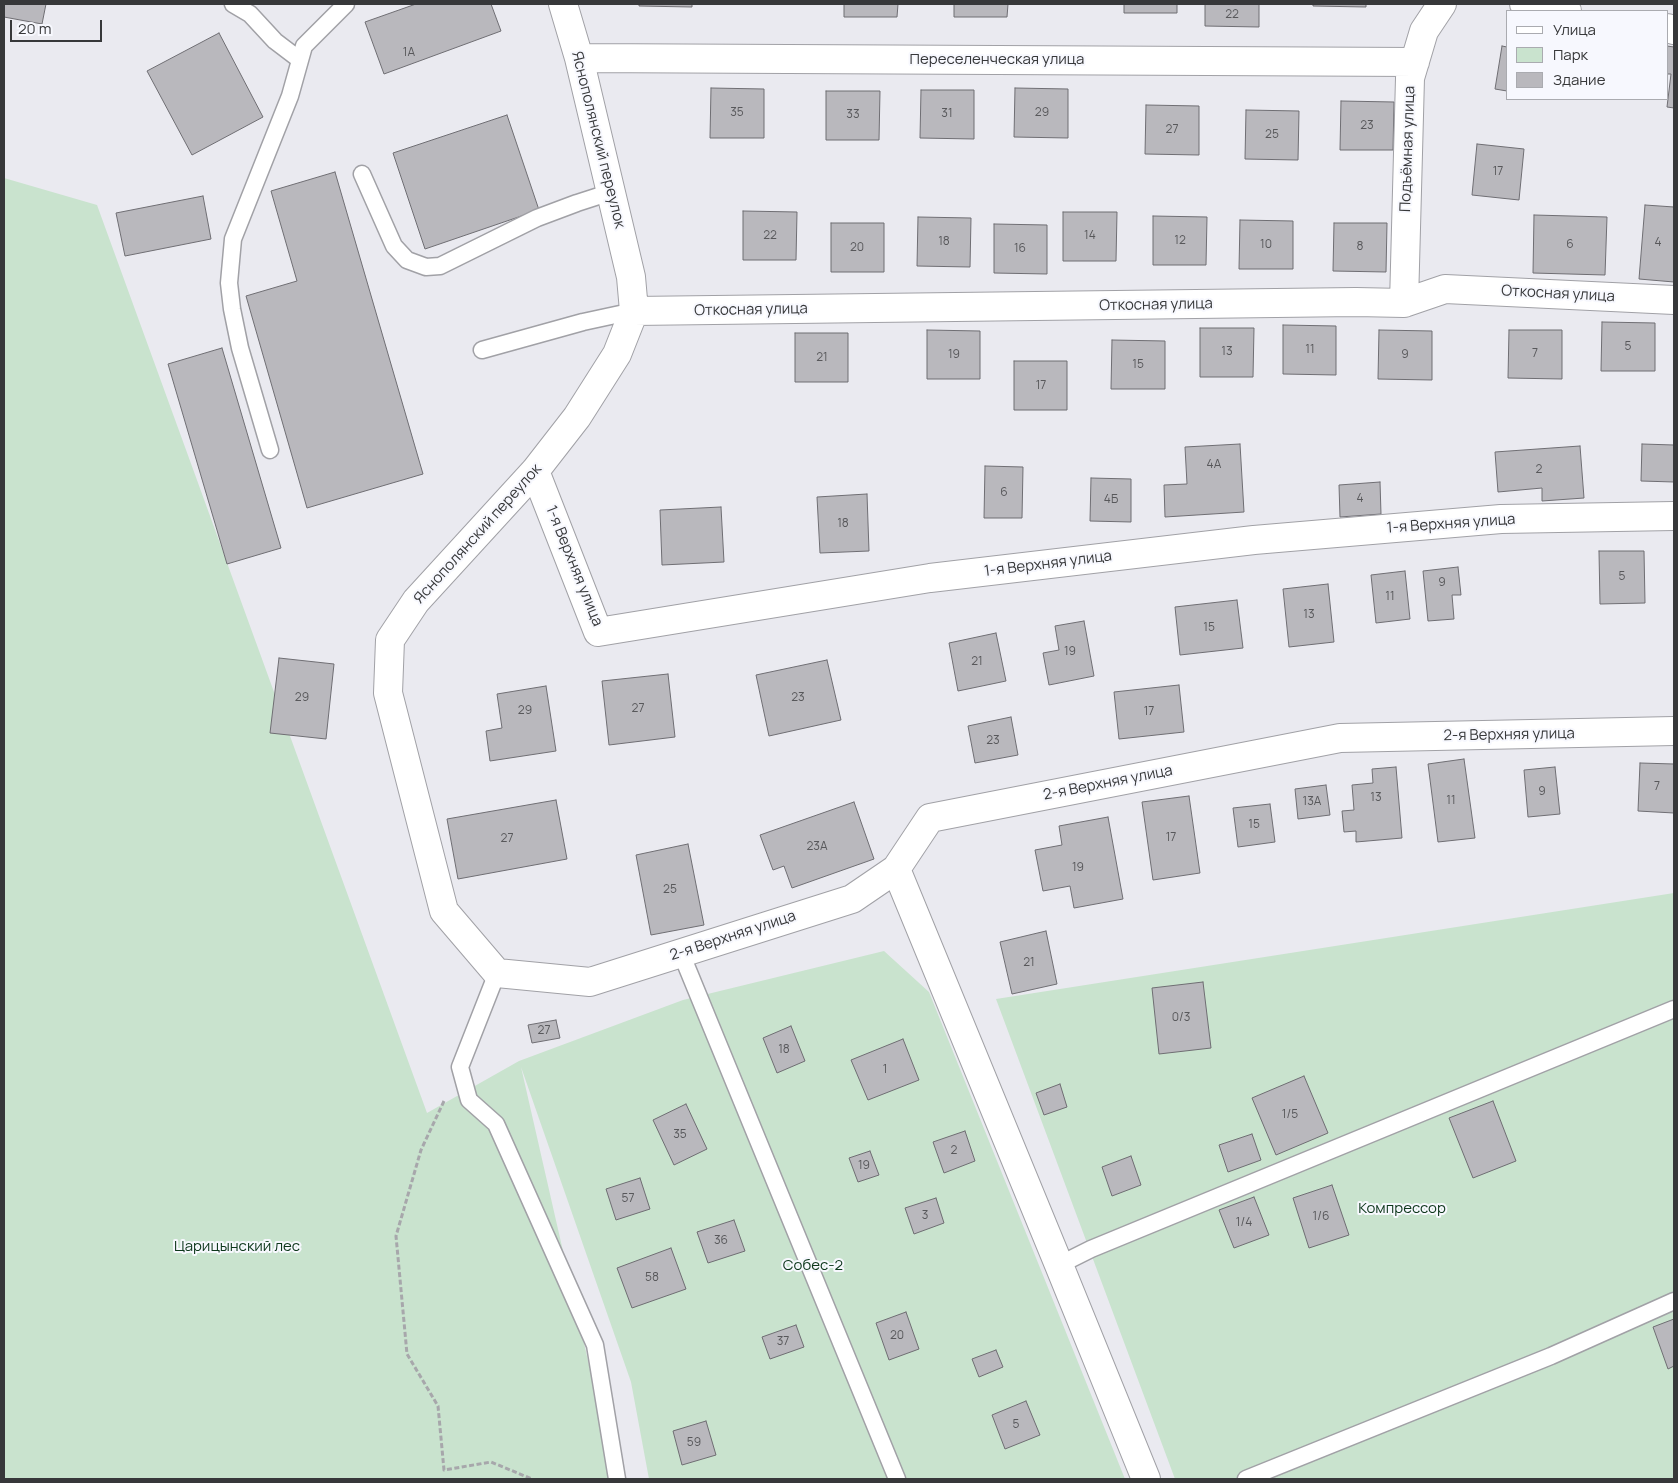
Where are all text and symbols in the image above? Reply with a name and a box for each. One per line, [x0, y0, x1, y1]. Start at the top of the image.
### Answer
house number: 22 [1225, 8, 1239, 22]
scale bar [12, 10, 105, 42]
legend [1506, 10, 1668, 100]
text: 20 m [18, 18, 51, 39]
text: Улица [1553, 19, 1596, 40]
text: Парк [1553, 44, 1588, 65]
house number: 1А [403, 46, 415, 60]
street label: Яснополянский переулок [567, 50, 629, 230]
street label: Переселенческая улица [910, 51, 1084, 69]
text: Здание [1553, 69, 1605, 90]
street label: Подъёмная улица [1397, 86, 1419, 212]
house number: 35 [730, 106, 744, 120]
house number: 29 [1035, 106, 1049, 120]
house number: 31 [941, 107, 953, 121]
house number: 33 [846, 108, 860, 122]
house number: 23 [1360, 119, 1374, 133]
house number: 27 [1166, 123, 1178, 137]
house number: 25 [1265, 128, 1279, 142]
house number: 17 [1493, 165, 1503, 179]
house number: 22 [763, 229, 777, 243]
house number: 14 [1084, 229, 1096, 243]
house number: 12 [1174, 234, 1186, 248]
house number: 18 [938, 235, 950, 249]
house number: 4 [1654, 236, 1662, 250]
house number: 10 [1260, 238, 1272, 252]
house number: 6 [1566, 238, 1574, 252]
house number: 8 [1357, 240, 1363, 254]
house number: 20 [850, 241, 864, 255]
house number: 16 [1014, 242, 1026, 256]
street label: Откосная улица [1501, 282, 1615, 306]
street label: Откосная улица [1099, 295, 1213, 315]
street label: Откосная улица [694, 300, 808, 320]
house number: 5 [1625, 340, 1631, 354]
house number: 11 [1305, 343, 1315, 357]
house number: 13 [1221, 345, 1233, 359]
house number: 7 [1532, 347, 1538, 361]
house number: 19 [948, 348, 960, 362]
house number: 9 [1401, 348, 1409, 362]
house number: 21 [816, 351, 828, 365]
house number: 15 [1132, 358, 1144, 372]
house number: 17 [1036, 379, 1046, 393]
house number: 4А [1207, 458, 1221, 472]
street label: Яснополянский переулок [410, 460, 546, 608]
house number: 2 [1536, 463, 1542, 477]
house number: 6 [1000, 486, 1008, 500]
house number: 4 [1356, 492, 1364, 506]
house number: 4Б [1104, 493, 1118, 507]
street label: 1-я Верхняя улица [542, 503, 606, 629]
street label: 1-я Верхняя улица [1386, 511, 1516, 537]
house number: 18 [837, 517, 849, 531]
street label: 1-я Верхняя улица [983, 547, 1113, 581]
house number: 5 [1619, 570, 1625, 584]
house number: 9 [1438, 576, 1446, 590]
house number: 11 [1385, 590, 1395, 604]
house number: 13 [1303, 608, 1315, 622]
house number: 15 [1203, 621, 1215, 635]
house number: 19 [1064, 645, 1076, 659]
house number: 21 [971, 655, 983, 669]
house number: 29 [295, 691, 309, 705]
house number: 23 [791, 691, 805, 705]
house number: 27 [632, 702, 644, 716]
house number: 29 [518, 704, 532, 718]
house number: 17 [1144, 705, 1154, 719]
street label: 2-я Верхняя улица [1443, 725, 1575, 745]
house number: 23 [986, 734, 1000, 748]
street label: 2-я Верхняя улица [1042, 762, 1174, 804]
house number: 7 [1654, 780, 1660, 794]
house number: 9 [1538, 785, 1546, 799]
house number: 13 [1370, 791, 1382, 805]
house number: 11 [1446, 794, 1456, 808]
house number: 13А [1303, 795, 1321, 809]
house number: 15 [1248, 818, 1260, 832]
house number: 17 [1166, 831, 1176, 845]
house number: 27 [501, 832, 513, 846]
house number: 23А [806, 840, 828, 854]
house number: 19 [1072, 861, 1084, 875]
house number: 25 [663, 883, 677, 897]
street label: 2-я Верхняя улица [668, 907, 798, 965]
house number: 21 [1023, 956, 1035, 970]
house number: 0/3 [1172, 1011, 1190, 1025]
house number: 27 [538, 1024, 550, 1038]
house number: 18 [778, 1043, 790, 1057]
house number: 1 [883, 1063, 887, 1077]
house number: 1/5 [1282, 1108, 1298, 1122]
house number: 35 [673, 1128, 687, 1142]
house number: 2 [951, 1144, 957, 1158]
house number: 19 [858, 1159, 870, 1173]
house number: 57 [622, 1192, 634, 1206]
park label: Компрессор [1358, 1200, 1446, 1218]
house number: 3 [922, 1209, 928, 1223]
house number: 1/6 [1313, 1210, 1329, 1224]
house number: 1/4 [1236, 1216, 1252, 1230]
house number: 36 [714, 1234, 728, 1248]
park label: Царицынский лес [174, 1238, 300, 1256]
park label: Собес-2 [783, 1257, 843, 1275]
house number: 58 [645, 1271, 659, 1285]
house number: 20 [890, 1329, 904, 1343]
house number: 37 [777, 1335, 789, 1349]
house number: 5 [1013, 1418, 1019, 1432]
house number: 59 [687, 1436, 701, 1450]

